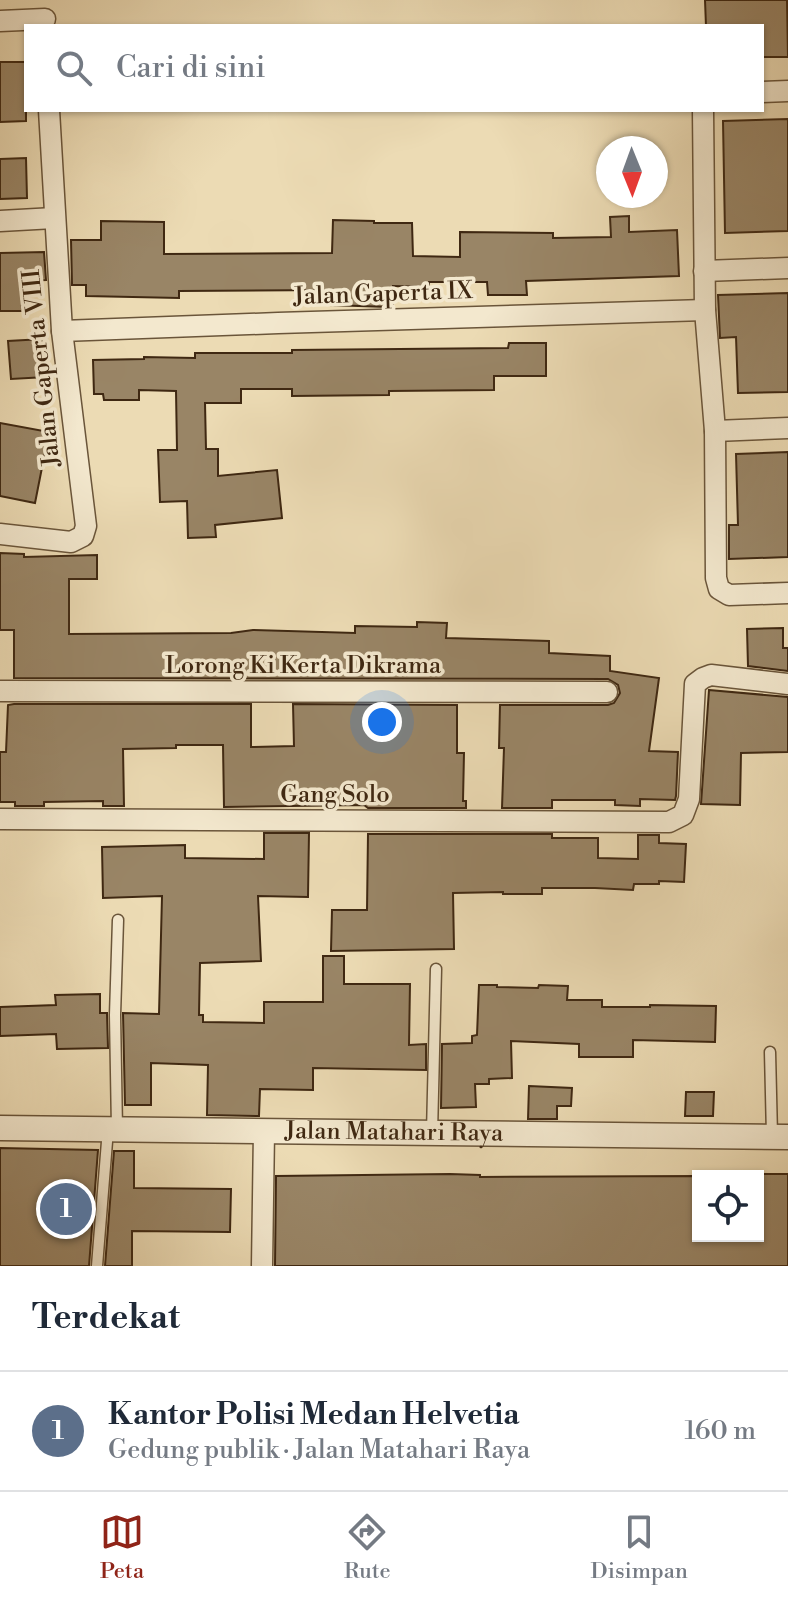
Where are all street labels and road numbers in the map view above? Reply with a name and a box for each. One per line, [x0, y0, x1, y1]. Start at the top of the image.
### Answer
street label: Jalan Gaperta VIII [17, 268, 67, 469]
street label: Jalan Gaperta IX [292, 276, 474, 312]
street label: Lorong Ki Kerta Dikrama [165, 651, 442, 681]
street label: Gang Solo [280, 780, 390, 810]
street label: Jalan Matahari Raya [284, 1116, 504, 1149]

